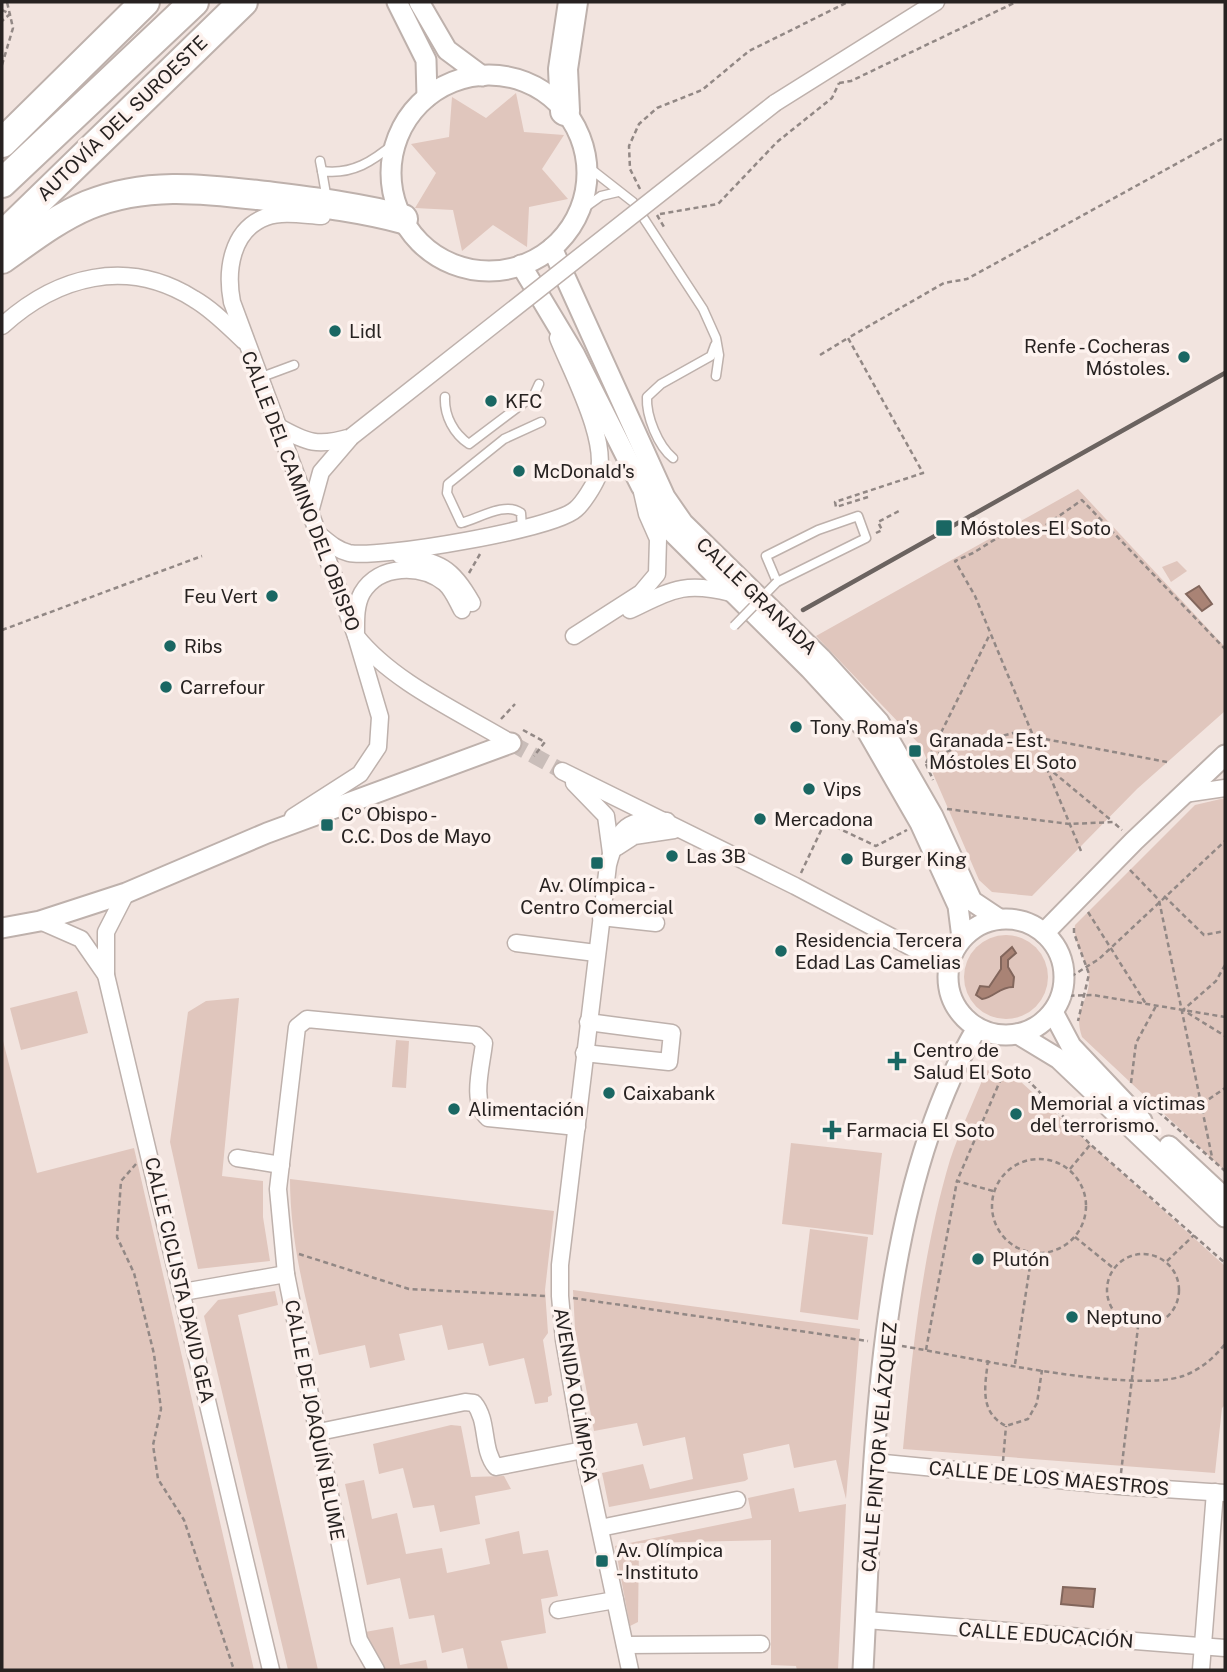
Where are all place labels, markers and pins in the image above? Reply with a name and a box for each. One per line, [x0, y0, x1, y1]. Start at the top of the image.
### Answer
place label: Lidl [349, 320, 382, 342]
marker: Lidl [327, 323, 343, 339]
place label: Renfe - Cocheras Móstoles. [1024, 335, 1170, 379]
marker: Renfe - Cocheras Móstoles. [1176, 349, 1192, 365]
place label: KFC [505, 390, 542, 412]
marker: KFC [483, 393, 499, 409]
place label: McDonald's [533, 460, 635, 482]
marker: McDonald's [511, 463, 527, 479]
place label: Móstoles-El Soto [960, 517, 1111, 539]
marker: Móstoles-El Soto [934, 518, 954, 538]
place label: Feu Vert [184, 585, 258, 607]
marker: Feu Vert [264, 588, 280, 604]
place label: Ribs [184, 635, 222, 657]
marker: Ribs [162, 638, 178, 654]
place label: Carrefour [180, 676, 265, 698]
marker: Carrefour [158, 679, 174, 695]
place label: Tony Roma's [810, 716, 918, 738]
marker: Tony Roma's [788, 719, 804, 735]
place label: Granada - Est. Móstoles El Soto [929, 729, 1077, 773]
marker: Granada - Est. Móstoles El Soto [907, 743, 923, 759]
place label: Vips [823, 778, 861, 800]
marker: Vips [801, 781, 817, 797]
place label: Cº Obispo - C.C. Dos de Mayo [341, 803, 491, 847]
place label: Mercadona [774, 808, 873, 830]
marker: Mercadona [752, 811, 768, 827]
marker: Cº Obispo - C.C. Dos de Mayo [319, 817, 335, 833]
place label: Las 3B [686, 845, 746, 867]
marker: Las 3B [664, 848, 680, 864]
place label: Burger King [861, 848, 967, 870]
marker: Burger King [839, 851, 855, 867]
marker: Av. Olímpica - Centro Comercial [589, 855, 605, 871]
place label: Av. Olímpica - Centro Comercial [520, 874, 674, 918]
place label: Residencia Tercera Edad Las Camelias [795, 929, 962, 973]
marker: Residencia Tercera Edad Las Camelias [773, 943, 789, 959]
place label: Centro de Salud El Soto [913, 1039, 1031, 1083]
marker: Centro de Salud El Soto [887, 1051, 907, 1071]
place label: Caixabank [623, 1082, 716, 1104]
marker: Caixabank [601, 1085, 617, 1101]
place label: Memorial a víctimas del terrorismo. [1030, 1092, 1205, 1136]
place label: Alimentación [468, 1098, 584, 1120]
marker: Alimentación [446, 1101, 462, 1117]
marker: Memorial a víctimas del terrorismo. [1008, 1106, 1024, 1122]
place label: Farmacia El Soto [846, 1119, 995, 1141]
marker: Farmacia El Soto [824, 1122, 840, 1138]
place label: Plutón [992, 1248, 1049, 1270]
marker: Plutón [970, 1251, 986, 1267]
place label: Neptuno [1086, 1306, 1162, 1328]
marker: Neptuno [1064, 1309, 1080, 1325]
place label: Av. Olímpica - Instituto [616, 1539, 723, 1583]
marker: Av. Olímpica - Instituto [594, 1553, 610, 1569]

